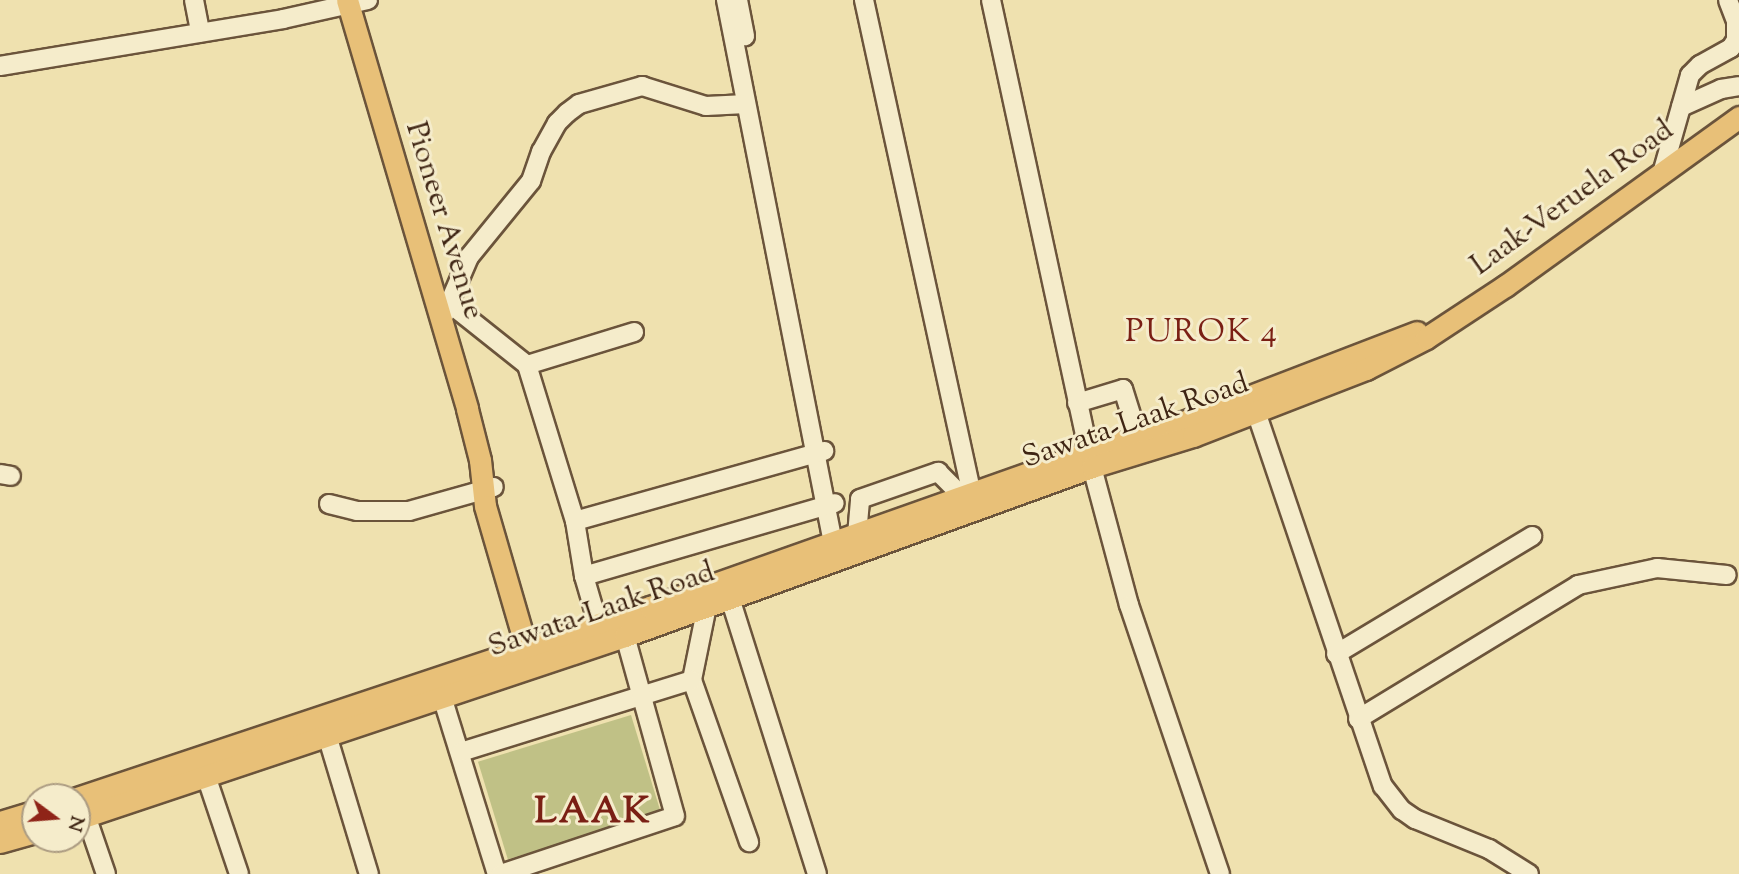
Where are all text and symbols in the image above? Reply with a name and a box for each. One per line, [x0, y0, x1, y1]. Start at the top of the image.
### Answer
street label: Laak-Veruela Road [1465, 113, 1681, 285]
street label: Pioneer Avenue [396, 118, 490, 324]
district label: PUROK 4 [1126, 314, 1278, 352]
street label: Sawata-Laak Road [1018, 366, 1254, 478]
street label: Sawata-Laak Road [484, 555, 720, 667]
north arrow [21, 783, 91, 853]
district label: LAAK [535, 791, 651, 835]
text: N [60, 812, 90, 834]

